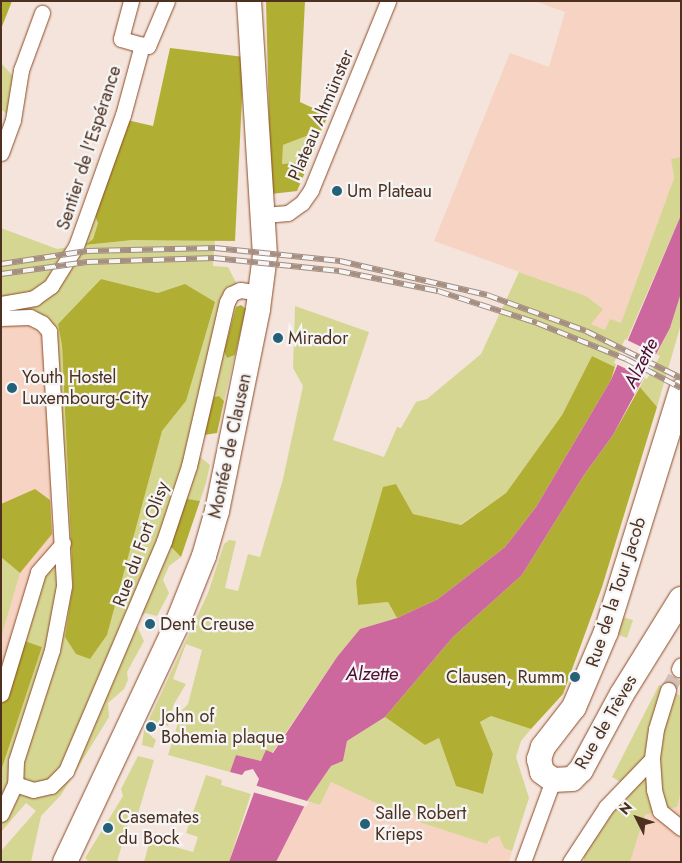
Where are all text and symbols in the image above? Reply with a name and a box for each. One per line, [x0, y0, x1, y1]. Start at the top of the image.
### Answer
street label: Plateau Altmünster [284, 46, 358, 184]
street label: Sentier de l'Espérance [52, 63, 126, 233]
place label: Um Plateau [347, 180, 432, 202]
marker: Um Plateau [331, 185, 343, 197]
place label: Mirador [288, 327, 348, 349]
marker: Mirador [272, 332, 284, 344]
water label: Alzette [619, 334, 663, 392]
place label: Youth Hostel Luxembourg-City [22, 367, 149, 409]
street label: Montée de Clausen [204, 372, 256, 520]
marker: Youth Hostel Luxembourg-City [6, 382, 18, 394]
street label: Rue du Fort Olisy [108, 478, 174, 610]
street label: Rue de la Tour Jacob [582, 514, 650, 670]
place label: Dent Creuse [160, 613, 254, 635]
marker: Dent Creuse [144, 618, 156, 630]
water label: Alzette [346, 663, 398, 685]
place label: Clausen, Rumm [446, 666, 565, 688]
marker: Clausen, Rumm [569, 671, 581, 683]
street label: Rue de Trèves [570, 671, 642, 773]
place label: John of Bohemia plaque [161, 706, 284, 749]
marker: John of Bohemia plaque [145, 721, 157, 733]
north arrow [612, 793, 662, 843]
text: N [614, 797, 637, 819]
place label: Salle Robert Krieps [375, 803, 466, 846]
place label: Casemates du Bock [118, 807, 199, 850]
marker: Salle Robert Krieps [359, 818, 371, 830]
marker: Casemates du Bock [102, 822, 114, 834]

